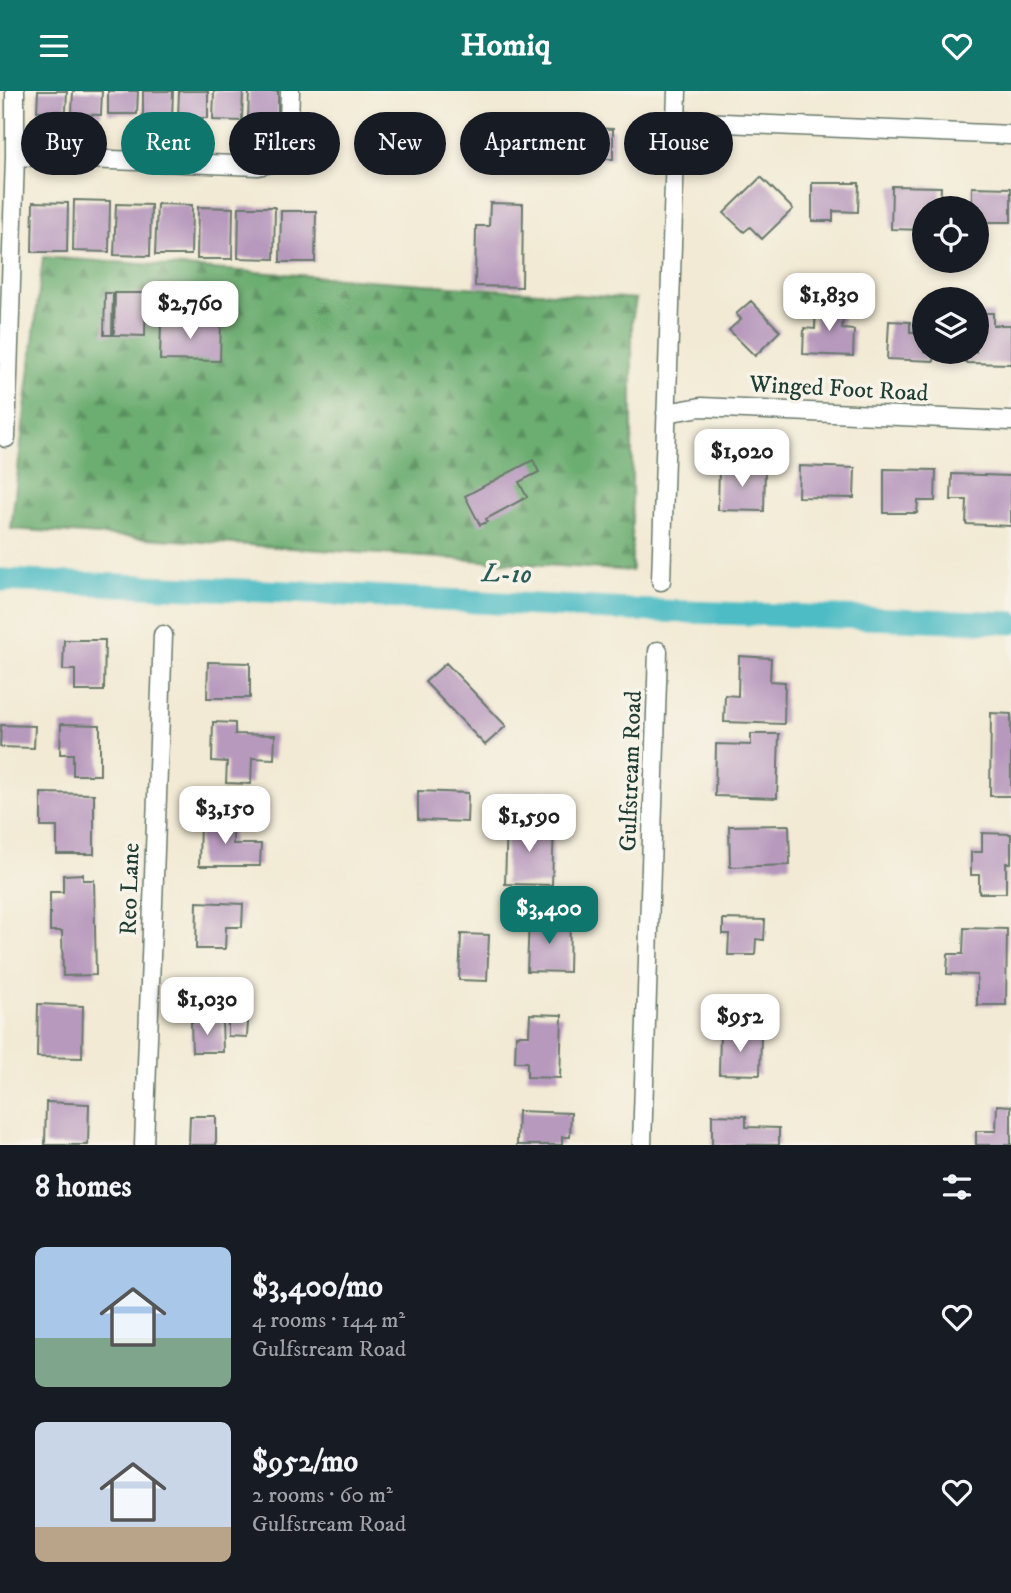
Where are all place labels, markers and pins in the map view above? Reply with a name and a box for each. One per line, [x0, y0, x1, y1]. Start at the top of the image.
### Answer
pin: $1,830 [772, 273, 886, 333]
pin: $2,760 [133, 281, 247, 341]
pin: $1,020 [685, 429, 799, 489]
pin: $3,150 [168, 787, 282, 846]
pin: $1,590 [472, 795, 586, 854]
pin: $3,400 [492, 887, 606, 946]
pin: $1,030 [150, 977, 264, 1037]
pin: $952 [699, 995, 781, 1054]

